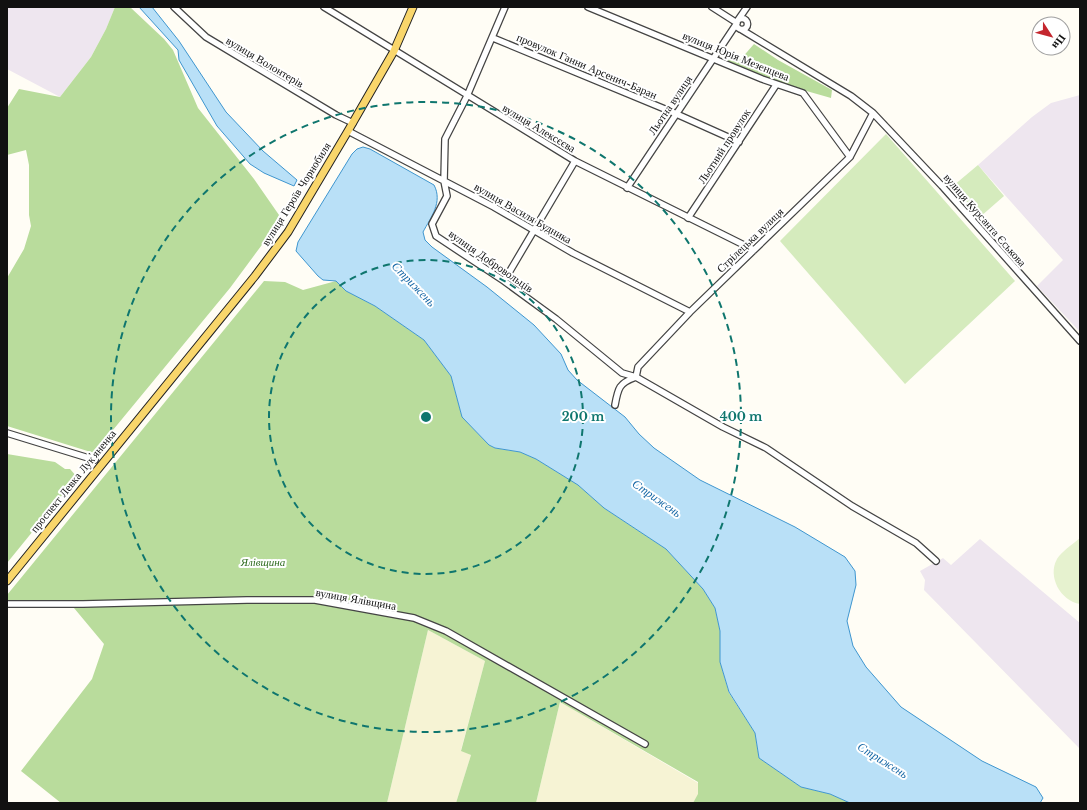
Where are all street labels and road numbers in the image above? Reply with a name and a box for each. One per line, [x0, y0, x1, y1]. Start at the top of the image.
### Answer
street label: вулиця Юрія Мезенцева [681, 28, 792, 84]
street label: провулок Ганни Арсенич-Баран [515, 30, 659, 102]
street label: вулиця Волонтерів [224, 33, 306, 91]
street label: Льотна вулиця [645, 73, 695, 137]
street label: вулиця Алексєєва [500, 101, 578, 155]
street label: Льотний провулок [695, 105, 754, 186]
street label: вулиця Героїв Чорнобиля [258, 140, 334, 248]
street label: вулиця Курсанта Єськова [941, 171, 1029, 270]
street label: вулиця Василя Будника [472, 179, 574, 247]
street label: Стрілецька вулиця [714, 205, 786, 275]
street label: вулиця Добровольців [446, 227, 536, 295]
street label: проспект Левка Лукʼяненка [27, 427, 119, 535]
street label: вулиця Ялівщина [315, 585, 397, 613]

